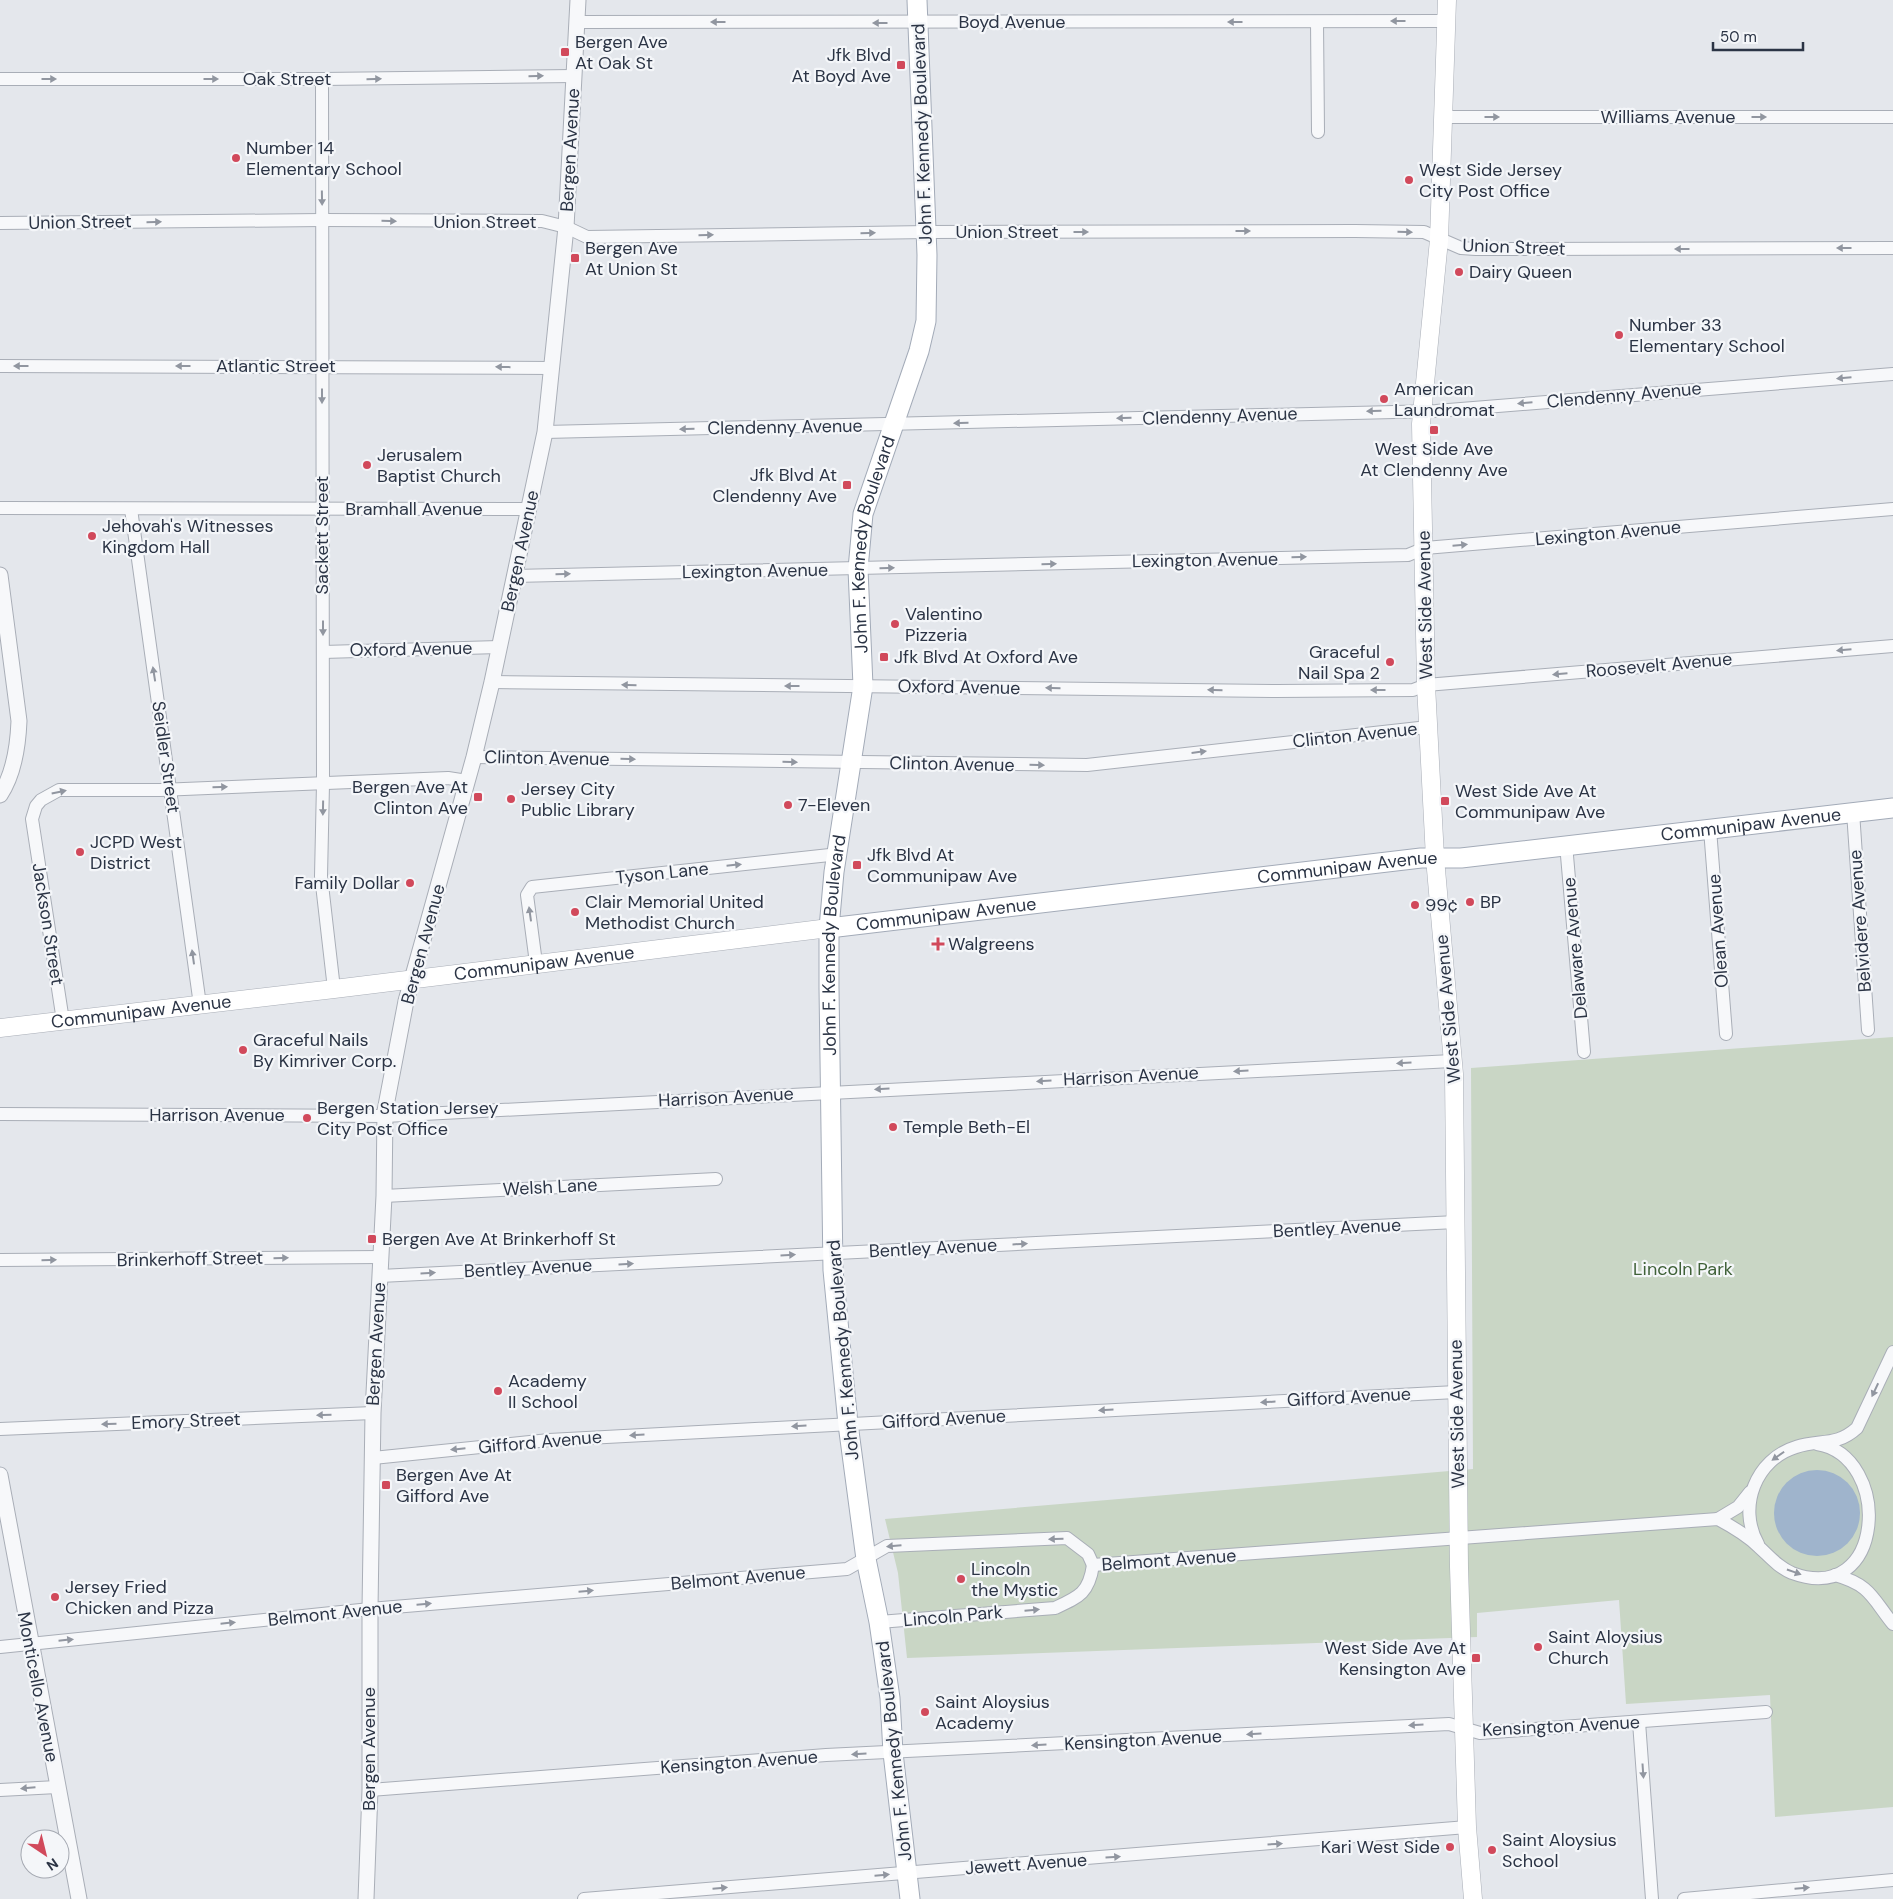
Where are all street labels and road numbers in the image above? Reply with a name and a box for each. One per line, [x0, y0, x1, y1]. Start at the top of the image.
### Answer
street label: Boyd Avenue [958, 10, 1066, 34]
street label: John F. Kennedy Boulevard [906, 23, 938, 245]
street label: Oak Street [243, 67, 331, 91]
street label: Bergen Avenue [555, 88, 585, 212]
street label: Williams Avenue [1601, 105, 1735, 129]
street label: Union Street [28, 209, 132, 235]
street label: Union Street [433, 210, 537, 234]
street label: Union Street [955, 220, 1059, 244]
street label: Union Street [1462, 233, 1566, 261]
street label: Atlantic Street [216, 354, 336, 378]
street label: Clendenny Avenue [1546, 376, 1702, 414]
street label: Clendenny Avenue [1142, 401, 1298, 431]
street label: Clendenny Avenue [707, 414, 863, 440]
street label: John F. Kennedy Boulevard [846, 433, 901, 654]
street label: Sackett Street [310, 476, 334, 594]
street label: Bergen Avenue [495, 488, 545, 614]
street label: Bramhall Avenue [345, 497, 483, 521]
street label: Lexington Avenue [1534, 515, 1682, 551]
street label: West Side Avenue [1412, 530, 1438, 680]
street label: Lexington Avenue [1132, 547, 1278, 573]
street label: Lexington Avenue [682, 558, 828, 584]
street label: Oxford Avenue [349, 636, 473, 662]
street label: Roosevelt Avenue [1585, 647, 1733, 683]
street label: Oxford Avenue [897, 674, 1021, 700]
street label: Seidler Street [146, 699, 186, 815]
street label: Clinton Avenue [1291, 717, 1419, 753]
street label: Clinton Avenue [484, 745, 610, 771]
street label: Clinton Avenue [889, 751, 1015, 777]
street label: Communipaw Avenue [1659, 802, 1842, 847]
street label: John F. Kennedy Boulevard [817, 833, 852, 1056]
street label: Communipaw Avenue [1256, 846, 1438, 889]
street label: Belvidere Avenue [1843, 849, 1877, 993]
street label: Tyson Lane [614, 856, 710, 890]
street label: Jackson Street [26, 861, 70, 987]
street label: Olean Avenue [1702, 873, 1734, 989]
street label: Delaware Avenue [1557, 876, 1593, 1020]
street label: Bergen Avenue [395, 881, 451, 1007]
street label: Communipaw Avenue [855, 892, 1038, 937]
street label: West Side Avenue [1430, 934, 1466, 1084]
street label: Communipaw Avenue [453, 940, 636, 986]
street label: Communipaw Avenue [50, 989, 233, 1034]
street label: Harrison Avenue [1063, 1060, 1199, 1092]
street label: Harrison Avenue [658, 1081, 794, 1113]
street label: Harrison Avenue [149, 1103, 285, 1127]
street label: Welsh Lane [502, 1173, 598, 1201]
street label: Bentley Avenue [1272, 1213, 1402, 1243]
street label: Bentley Avenue [868, 1233, 998, 1263]
street label: John F. Kennedy Boulevard [821, 1239, 865, 1461]
street label: Brinkerhoff Street [117, 1246, 263, 1272]
street label: Bentley Avenue [463, 1253, 593, 1283]
street label: Bergen Avenue [361, 1282, 391, 1406]
street label: West Side Avenue [1444, 1339, 1470, 1489]
street label: Gifford Avenue [1286, 1382, 1412, 1412]
street label: Gifford Avenue [881, 1404, 1007, 1434]
street label: Emory Street [131, 1407, 241, 1435]
street label: Gifford Avenue [477, 1425, 603, 1459]
street label: Belmont Avenue [1101, 1543, 1237, 1577]
street label: Belmont Avenue [670, 1560, 806, 1596]
street label: Belmont Avenue [267, 1594, 403, 1632]
street label: Lincoln Park [902, 1600, 1004, 1632]
street label: Monticello Avenue [12, 1610, 64, 1764]
street label: John F. Kennedy Boulevard [870, 1640, 918, 1862]
street label: Bergen Avenue [357, 1687, 381, 1811]
street label: Kensington Avenue [1481, 1710, 1641, 1742]
street label: Kensington Avenue [1063, 1724, 1223, 1756]
street label: Kensington Avenue [659, 1745, 819, 1779]
street label: Jewett Avenue [964, 1848, 1088, 1880]

